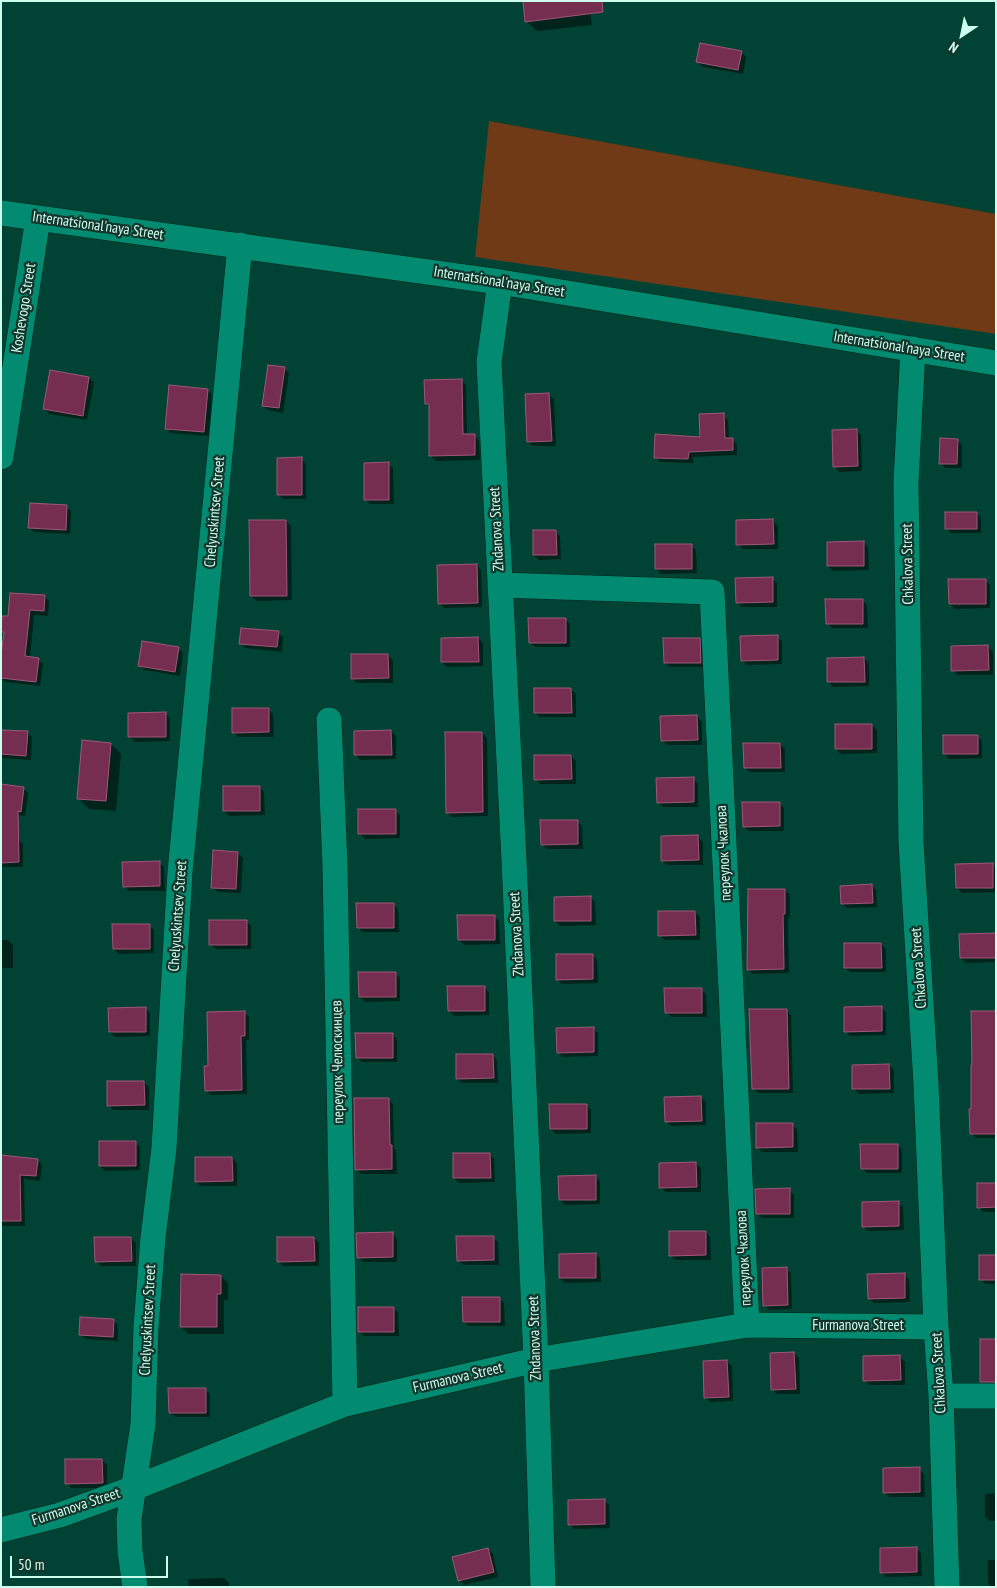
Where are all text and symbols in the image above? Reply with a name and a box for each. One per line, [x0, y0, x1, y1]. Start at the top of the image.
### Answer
north arrow [937, 10, 987, 60]
text: N [945, 38, 962, 57]
street label: Internatsional'naya Street [31, 208, 165, 244]
street label: Koshevogo Street [8, 262, 40, 354]
street label: Internatsional'naya Street [432, 263, 566, 301]
street label: Internatsional'naya Street [832, 328, 966, 366]
street label: Chelyuskintsev Street [201, 456, 229, 568]
street label: Zhdanova Street [486, 486, 508, 572]
street label: Chkalova Street [898, 523, 918, 605]
street label: переулок Чкалова [713, 805, 735, 901]
street label: Chelyuskintsev Street [165, 860, 191, 972]
street label: Zhdanova Street [506, 891, 528, 977]
street label: Chkalova Street [907, 927, 931, 1009]
street label: переулок Челюскинцев [328, 1000, 348, 1124]
street label: переулок Чкалова [733, 1210, 755, 1306]
street label: Chelyuskintsev Street [136, 1264, 160, 1376]
street label: Zhdanova Street [525, 1295, 545, 1381]
street label: Furmanova Street [812, 1317, 904, 1335]
street label: Chkalova Street [928, 1332, 950, 1414]
street label: Furmanova Street [411, 1359, 505, 1397]
street label: Furmanova Street [30, 1484, 122, 1530]
scale bar [12, 1546, 170, 1578]
text: 50 m [18, 1555, 44, 1574]

